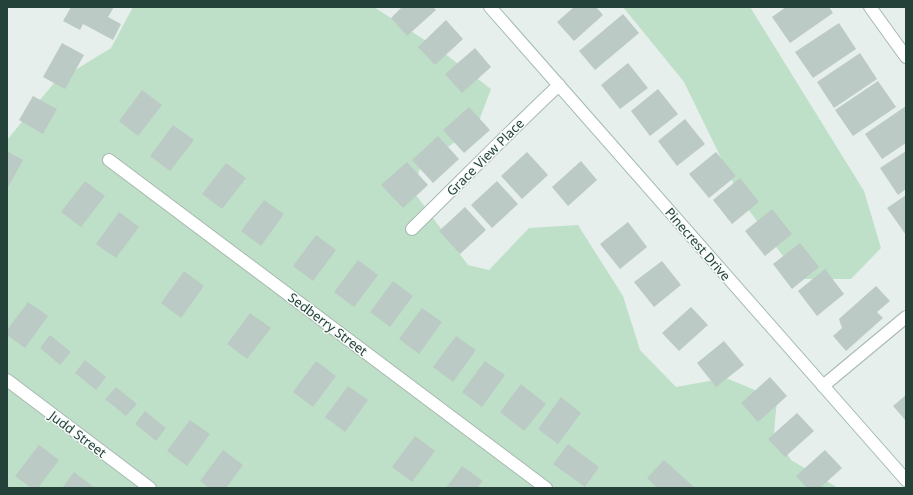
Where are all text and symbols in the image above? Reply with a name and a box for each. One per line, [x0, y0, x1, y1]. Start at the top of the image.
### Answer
street label: Grace View Place [442, 114, 528, 200]
street label: Pinecrest Drive [661, 203, 735, 285]
street label: Sedberry Street [285, 288, 372, 360]
street label: Judd Street [44, 405, 111, 462]

